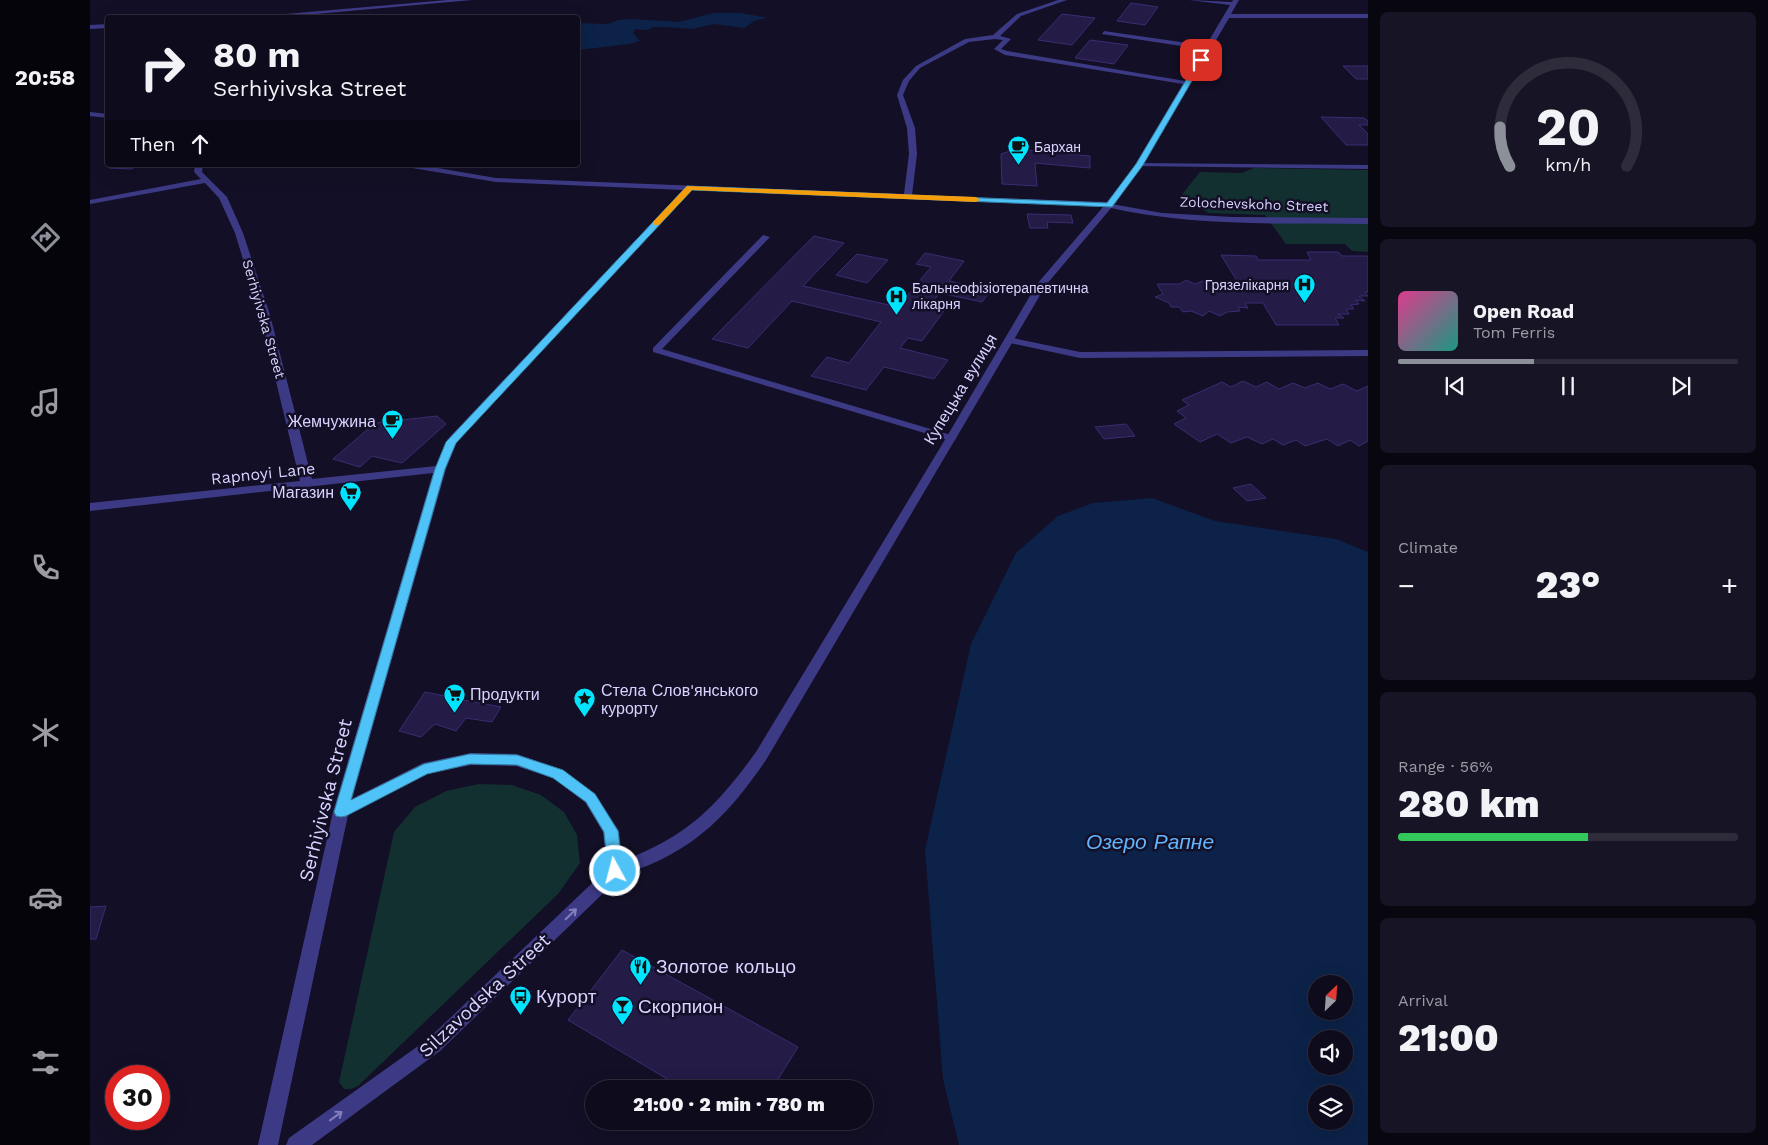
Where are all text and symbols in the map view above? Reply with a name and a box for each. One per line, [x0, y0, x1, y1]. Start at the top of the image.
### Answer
text: 80 m [213, 34, 300, 76]
icon: right [130, 35, 195, 100]
pin [1180, 39, 1222, 81]
icon: arrive [1187, 46, 1215, 74]
text: 20:58 [15, 65, 75, 90]
text: Serhiyivska Street [213, 76, 406, 101]
text: 20 [1536, 97, 1600, 158]
icon: ahead [186, 130, 214, 158]
text: Then [130, 133, 176, 156]
cafe icon: Бархан [1006, 135, 1030, 166]
place label: Бархан [1034, 139, 1081, 155]
text: km/h [1545, 154, 1591, 175]
street label: Zolochevskoho Street [1180, 193, 1329, 215]
icon: directions [28, 220, 63, 255]
street label: Serhiyivska Street [239, 258, 289, 380]
hospital icon: Грязелікарня [1293, 273, 1317, 304]
place label: Грязелікарня [1205, 277, 1289, 293]
place label: Бальнеофізіотерапевтична лікарня [912, 280, 1089, 312]
hospital icon: Бальнеофізіотерапевтична лікарня [884, 284, 908, 315]
text: Open Road [1473, 300, 1574, 323]
text: Tom Ferris [1473, 323, 1555, 342]
street label: Купецька вулиця [920, 330, 1001, 448]
icon: previous [1441, 372, 1469, 400]
icon: pause [1554, 372, 1582, 400]
icon: next [1667, 372, 1695, 400]
icon: music [28, 385, 63, 420]
cafe icon: Жемчужина [380, 409, 404, 440]
place label: Жемчужина [288, 412, 376, 431]
street label: Rapnoyi Lane [210, 459, 316, 488]
supermarket icon: Магазин [338, 480, 362, 511]
place label: Магазин [272, 483, 334, 502]
text: Climate [1398, 538, 1458, 557]
icon: phone [28, 550, 63, 585]
text: 23° [1536, 563, 1600, 607]
text: − [1398, 569, 1415, 602]
text: + [1721, 569, 1738, 602]
place label: Стела Слов'янського курорту [601, 681, 758, 718]
supermarket icon: Продукти [442, 682, 466, 713]
place label: Продукти [470, 685, 540, 704]
place icon: Стела Слов'янського курорту [573, 687, 597, 718]
icon: climate [28, 715, 63, 750]
street label: Serhiyivska Street [294, 716, 357, 884]
text: Range · 56% [1398, 757, 1493, 776]
text: 280 km [1398, 782, 1540, 826]
water label: Озеро Рапне [1086, 829, 1214, 854]
position arrow [588, 844, 640, 896]
icon: car [28, 880, 63, 915]
one-way arrow [565, 908, 577, 920]
street label: Silzavodska Street [414, 929, 555, 1062]
restaurant icon: Золотое кольцо [628, 954, 652, 985]
place label: Золотое кольцо [656, 955, 796, 978]
north arrow [1308, 975, 1352, 1020]
map controls [1308, 975, 1353, 1130]
bus stop icon: Курорт [508, 984, 532, 1015]
place label: Курорт [536, 985, 597, 1008]
text: Arrival [1398, 991, 1448, 1010]
bar icon: Скорпион [610, 994, 634, 1025]
place label: Скорпион [638, 995, 723, 1018]
text: 21:00 [1398, 1016, 1499, 1060]
button: sound [1308, 1030, 1353, 1075]
icon: filters [28, 1045, 63, 1080]
speed limit sign: 30 [105, 1065, 170, 1130]
button: layers [1308, 1085, 1353, 1130]
text: 21:00 · 2 min · 780 m [633, 1093, 825, 1116]
one-way arrow [329, 1111, 342, 1122]

